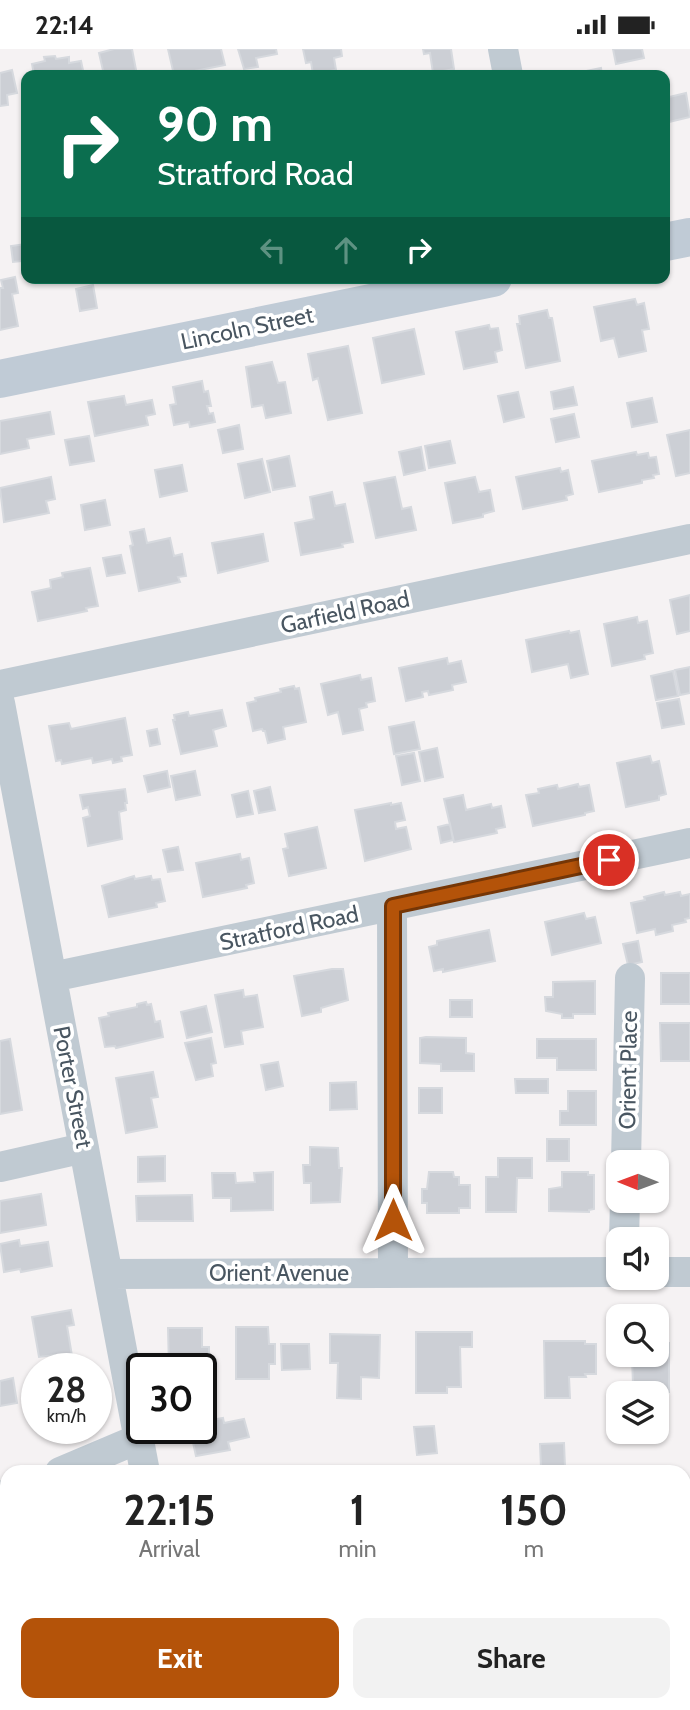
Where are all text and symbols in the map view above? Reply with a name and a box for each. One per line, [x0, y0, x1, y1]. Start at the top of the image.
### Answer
text: 22:14 [35, 9, 94, 41]
text: 90 m [157, 94, 273, 153]
icon: right [42, 98, 133, 189]
text: Stratford Road [157, 154, 354, 193]
icon: left [254, 231, 292, 269]
icon: ahead [327, 231, 365, 269]
icon: right [400, 231, 438, 269]
street label: Lincoln Street [178, 300, 316, 356]
street label: Garfield Road [278, 585, 412, 639]
pin [579, 830, 639, 890]
icon: arrive [590, 841, 628, 879]
street label: Stratford Road [217, 900, 361, 956]
street label: Orient Place [613, 1010, 643, 1130]
street label: Porter Street [47, 1024, 99, 1151]
north arrow [606, 1150, 668, 1213]
map controls [606, 1150, 669, 1444]
position arrow [356, 1183, 430, 1257]
button: sound [606, 1227, 669, 1290]
street label: Orient Avenue [209, 1259, 349, 1287]
button: search [606, 1304, 669, 1367]
speed limit sign: 30 [126, 1353, 217, 1444]
text: 28 [47, 1368, 86, 1411]
button: layers [606, 1381, 669, 1444]
text: km/h [47, 1405, 86, 1427]
text: 22:15 [123, 1484, 215, 1536]
text: 1 [350, 1484, 365, 1536]
text: 150 [500, 1484, 568, 1536]
text: Arrival [139, 1535, 200, 1563]
text: min [339, 1535, 377, 1563]
text: m [524, 1535, 544, 1563]
button: Exit [21, 1618, 339, 1698]
button: Share [353, 1618, 670, 1698]

